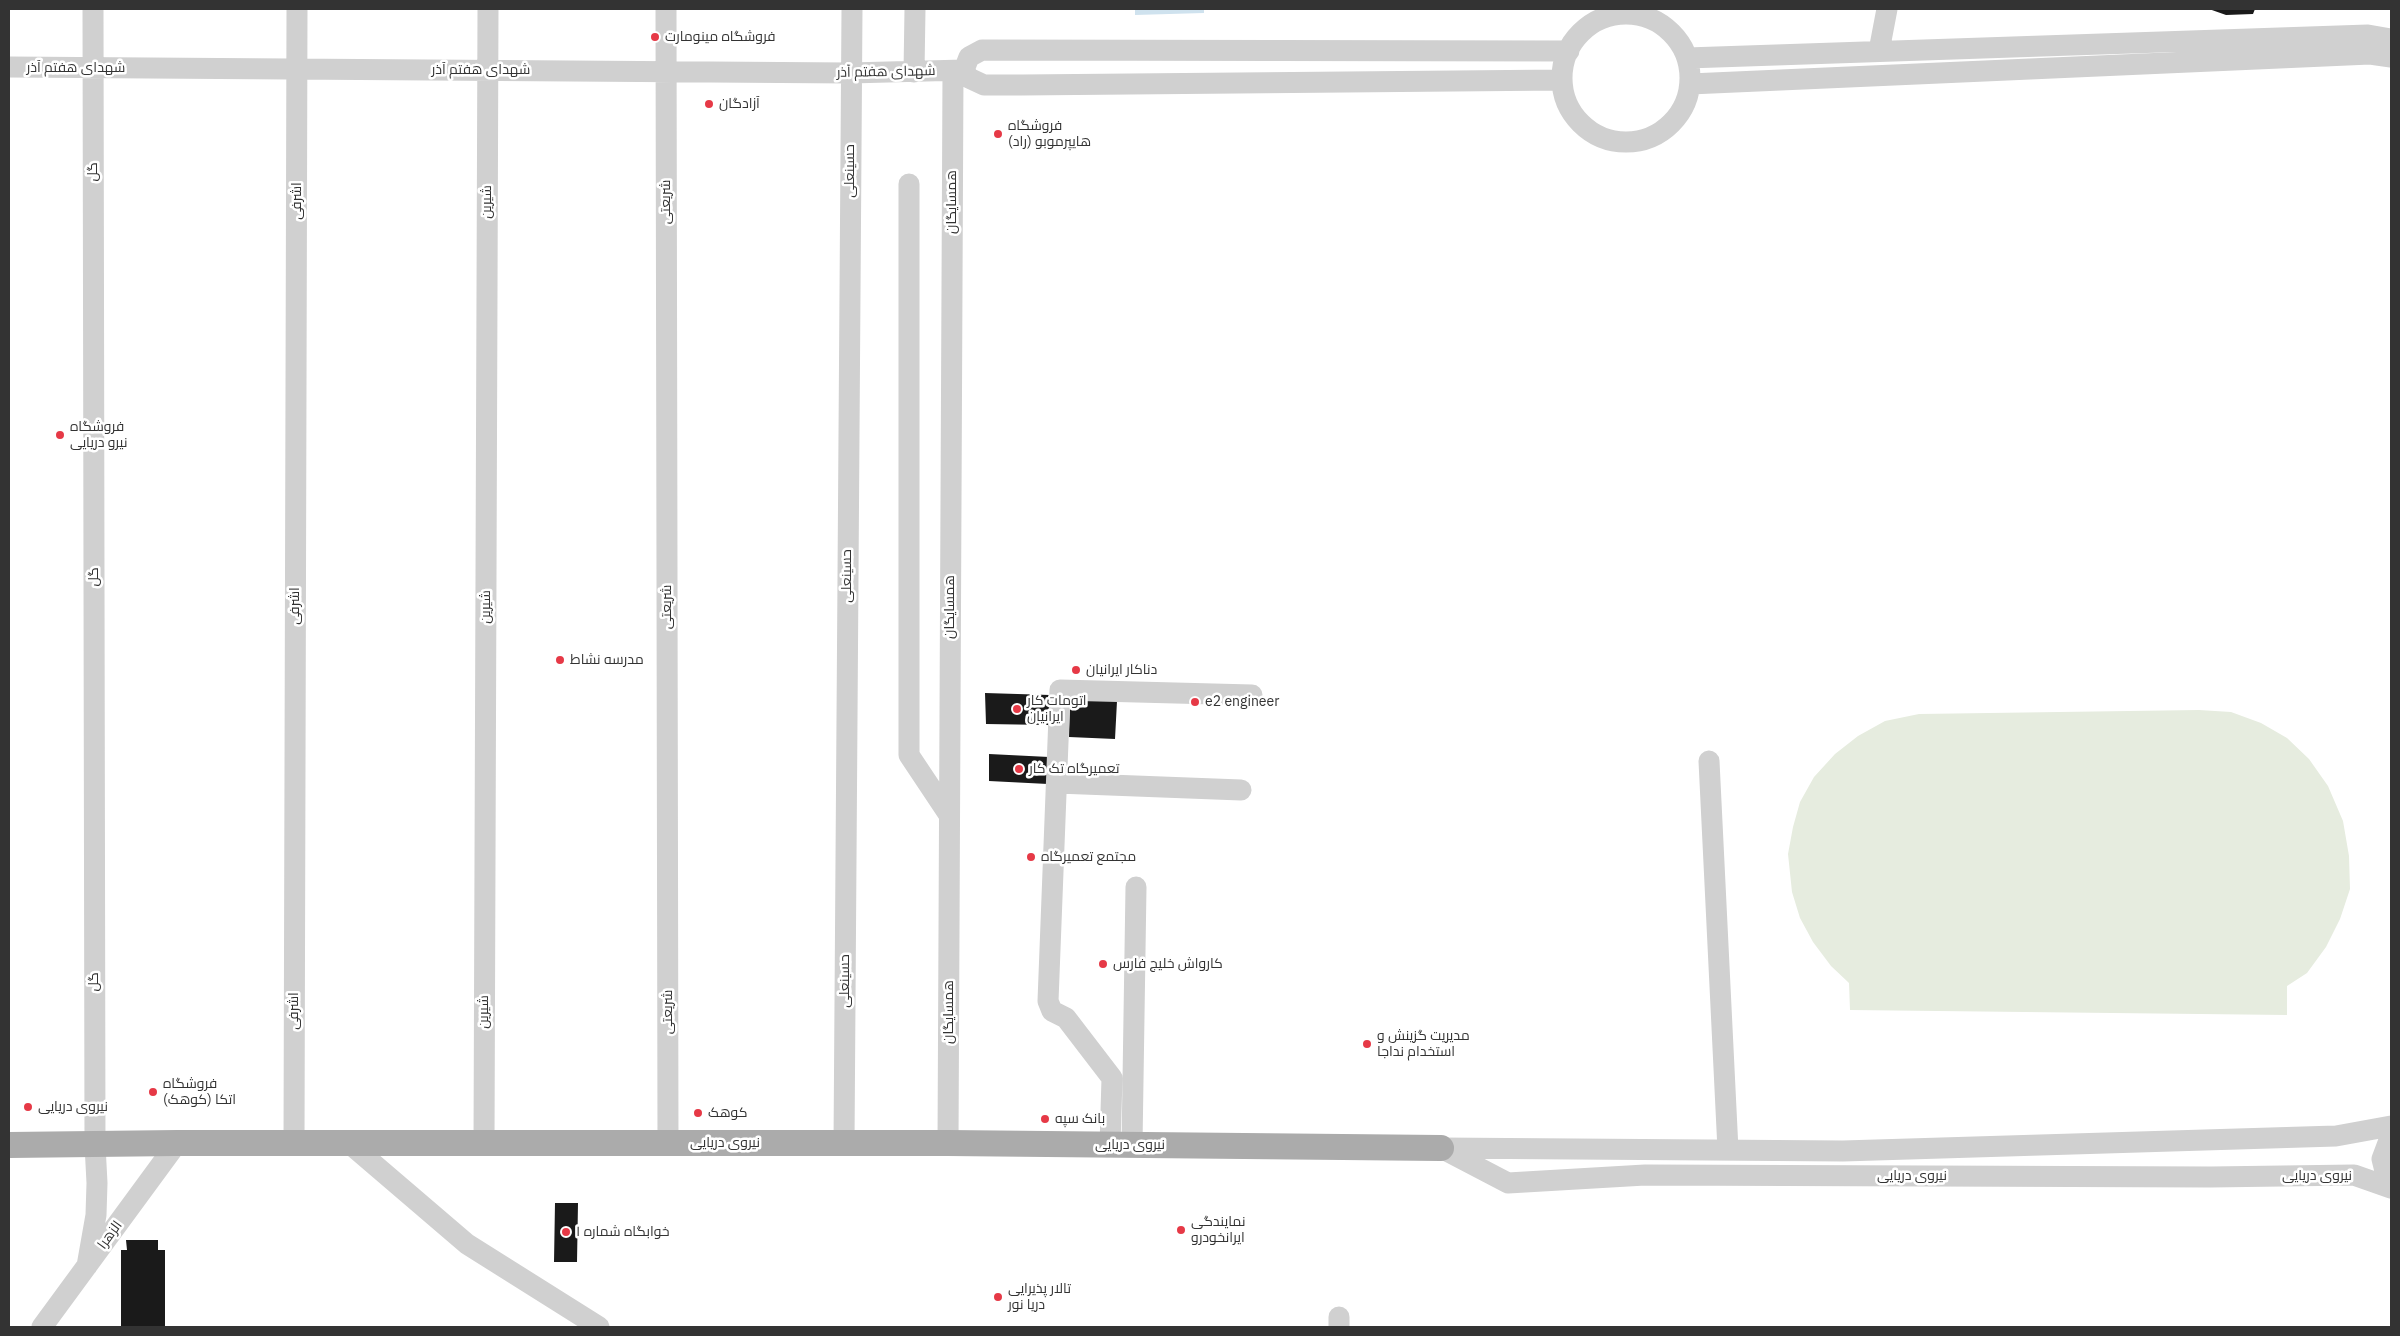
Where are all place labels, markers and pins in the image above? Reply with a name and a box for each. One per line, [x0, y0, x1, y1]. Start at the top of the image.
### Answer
place label: فروشگاه مینومارت [665, 29, 776, 45]
marker: فروشگاه مینومارت [649, 31, 661, 43]
place label: آزادگان [719, 96, 760, 112]
marker: آزادگان [703, 98, 715, 110]
place label: فروشگاه هایپرموبو (راد) [1008, 118, 1091, 150]
marker: فروشگاه هایپرموبو (راد) [992, 128, 1004, 140]
place label: فروشگاه نیرو دریایی [70, 419, 127, 452]
marker: فروشگاه نیرو دریایی [54, 429, 66, 441]
place label: مدرسه نشاط [570, 652, 644, 668]
marker: مدرسه نشاط [554, 654, 566, 666]
place label: دناکار ایرانیان [1086, 662, 1157, 678]
marker: دناکار ایرانیان [1070, 664, 1082, 676]
place label: اتومات کار ایرانیان [1027, 693, 1087, 726]
place label: e2 engineer [1205, 694, 1279, 710]
marker: e2 engineer [1189, 696, 1201, 708]
marker: اتومات کار ایرانیان [1011, 703, 1023, 715]
place label: تعمیرگاه تک کار [1029, 761, 1120, 777]
marker: تعمیرگاه تک کار [1013, 763, 1025, 775]
place label: مجتمع تعمیرگاه [1041, 849, 1136, 865]
marker: مجتمع تعمیرگاه [1025, 851, 1037, 863]
place label: کارواش خلیج فارس [1113, 956, 1223, 972]
marker: کارواش خلیج فارس [1097, 958, 1109, 970]
place label: مدیریت گزینش و استخدام نداجا [1377, 1028, 1470, 1060]
marker: مدیریت گزینش و استخدام نداجا [1361, 1038, 1373, 1050]
place label: فروشگاه اتکا (کوهک) [163, 1076, 236, 1108]
marker: فروشگاه اتکا (کوهک) [147, 1086, 159, 1098]
place label: نیروی دریایی [38, 1099, 108, 1115]
marker: نیروی دریایی [22, 1101, 34, 1113]
place label: کوهک [708, 1105, 747, 1121]
marker: کوهک [692, 1107, 704, 1119]
place label: بانک سپه [1055, 1111, 1105, 1127]
marker: بانک سپه [1039, 1113, 1051, 1125]
place label: نمایندگی ایرانخودرو [1191, 1214, 1245, 1246]
place label: خوابگاه شماره ۱ [576, 1224, 670, 1240]
marker: نمایندگی ایرانخودرو [1175, 1224, 1187, 1236]
marker: خوابگاه شماره ۱ [560, 1226, 572, 1238]
place label: تالار پذیرایی دریا نور [1008, 1281, 1071, 1314]
marker: تالار پذیرایی دریا نور [992, 1291, 1004, 1303]

